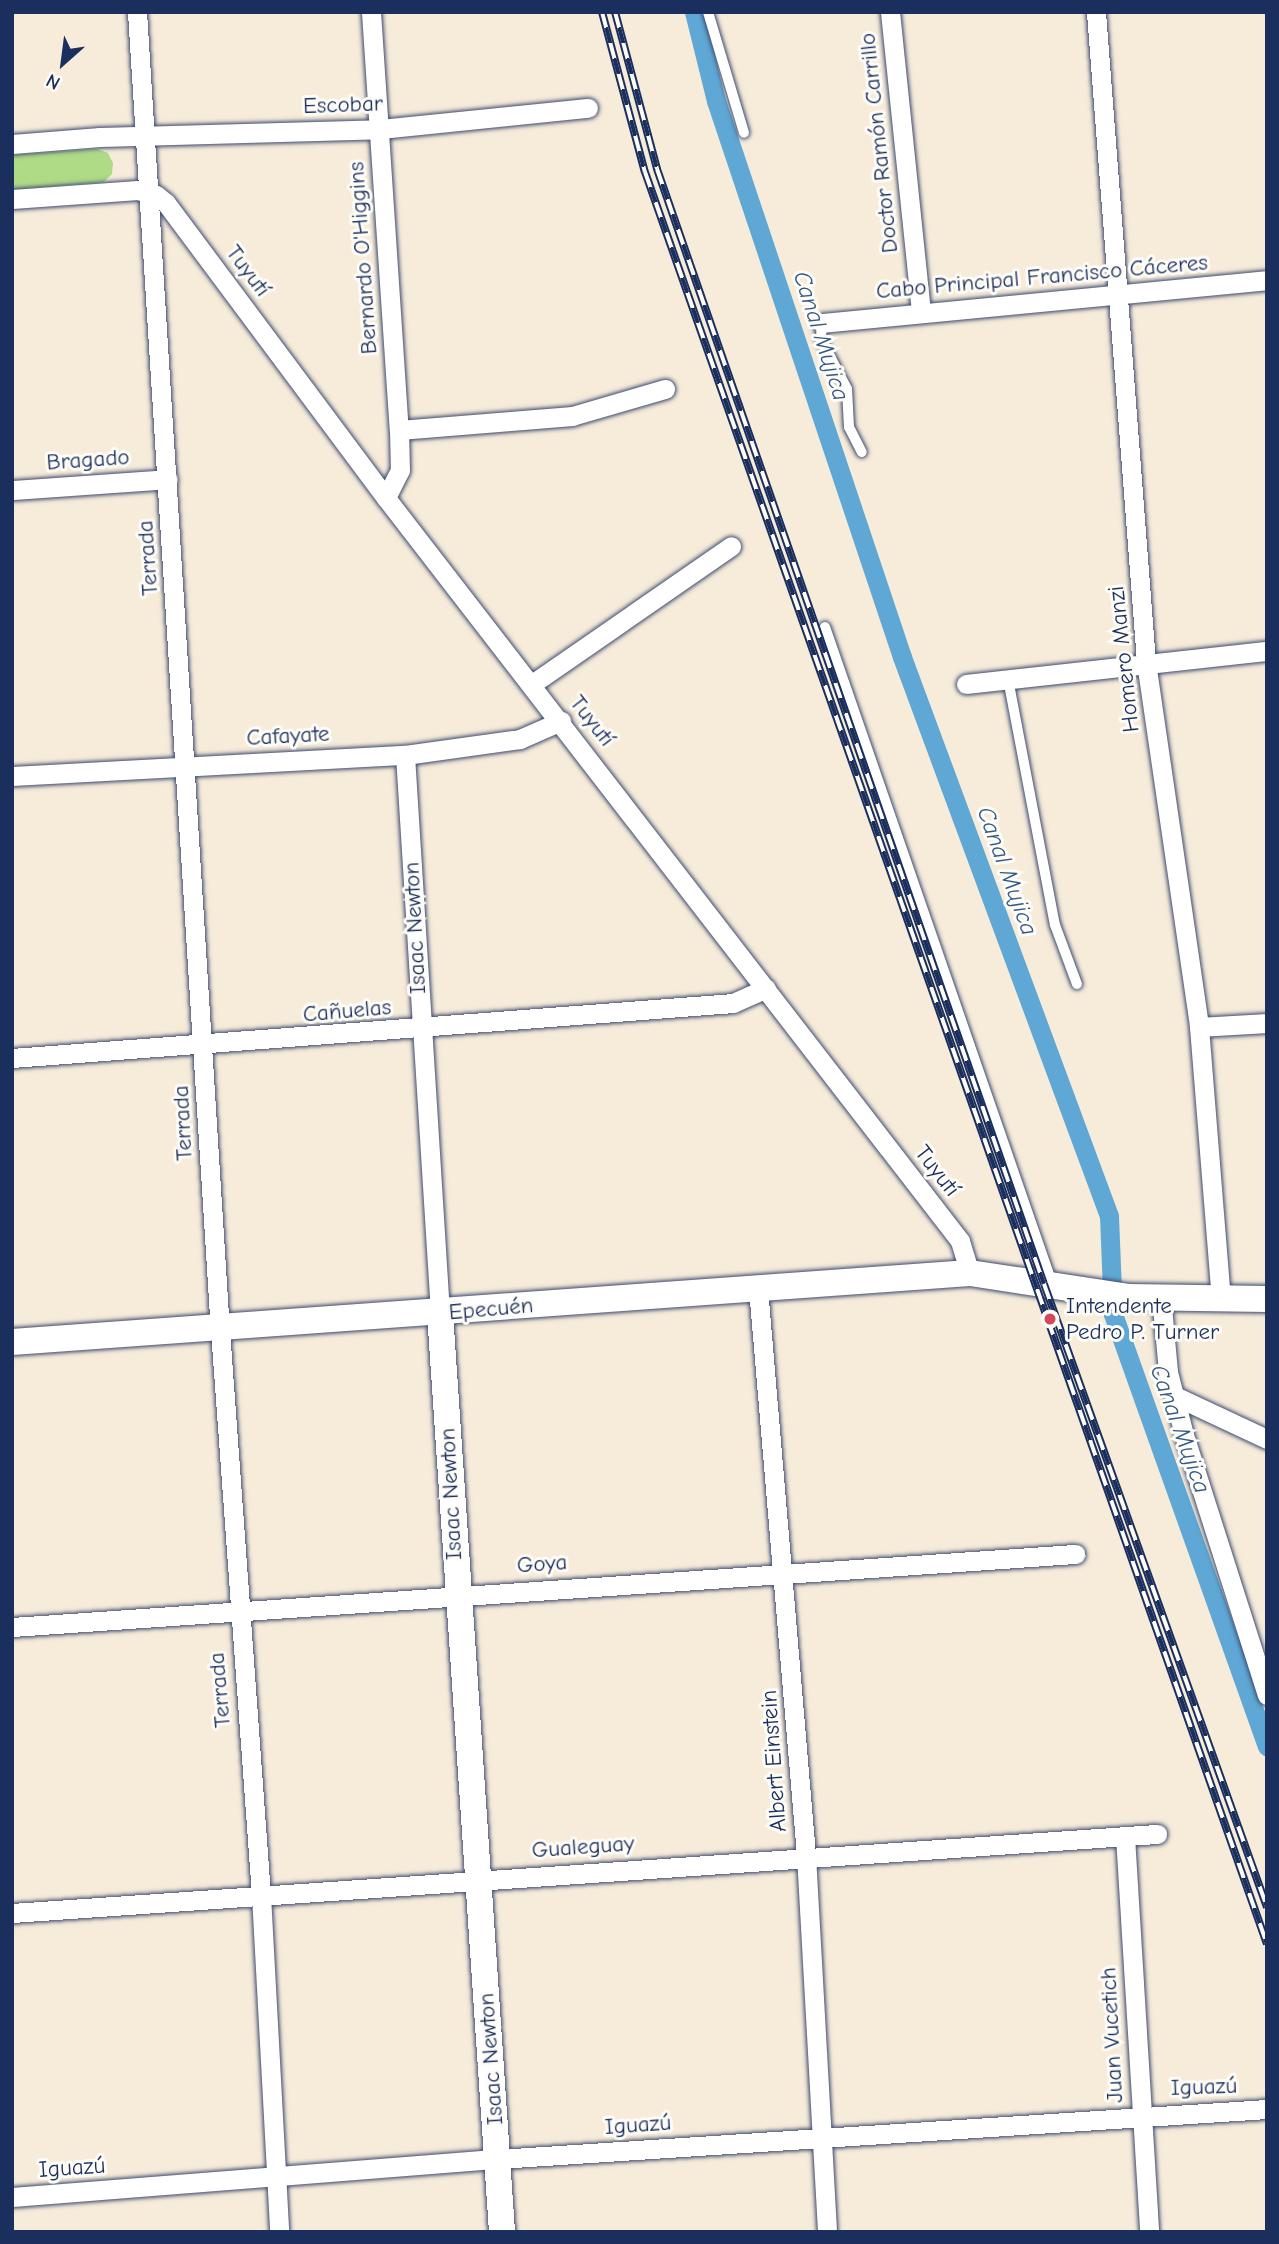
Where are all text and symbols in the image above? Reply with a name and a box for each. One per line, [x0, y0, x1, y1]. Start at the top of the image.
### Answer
north arrow [28, 28, 98, 98]
street label: Doctor Ramón Carrillo [854, 32, 904, 254]
text: N [43, 69, 64, 94]
street label: Escobar [303, 90, 383, 120]
street label: Bernardo O'Higgins [343, 161, 383, 355]
street label: Tuyutí [220, 240, 276, 302]
street label: Cabo Principal Francisco Cáceres [875, 249, 1209, 305]
water label: Canal Mujica [787, 268, 855, 404]
street label: Bragado [46, 443, 130, 477]
street label: Terrada [132, 519, 164, 597]
street label: Homero Manzi [1103, 584, 1145, 734]
street label: Tuyutí [563, 690, 621, 752]
street label: Cafayate [246, 720, 330, 752]
water label: Canal Mujica [971, 803, 1043, 939]
street label: Isaac Newton [398, 861, 432, 995]
street label: Cañuelas [302, 993, 392, 1029]
street label: Terrada [167, 1085, 199, 1161]
street label: Tuyutí [908, 1140, 966, 1202]
street label: Epecuén [448, 1292, 534, 1326]
place label: Intendente Pedro P. Turner [1066, 1292, 1219, 1346]
marker: Intendente Pedro P. Turner [1040, 1309, 1060, 1329]
water label: Canal Mujica [1144, 1361, 1216, 1497]
street label: Isaac Newton [434, 1427, 468, 1561]
street label: Goya [516, 1548, 568, 1580]
street label: Terrada [203, 1651, 237, 1729]
street label: Albert Einstein [755, 1689, 793, 1833]
street label: Gualeguay [531, 1830, 635, 1864]
street label: Juan Vucetich [1095, 1966, 1129, 2104]
street label: Isaac Newton [473, 1992, 509, 2126]
street label: Iguazú [1170, 2072, 1238, 2102]
street label: Iguazú [604, 2109, 672, 2141]
street label: Iguazú [38, 2152, 106, 2184]

